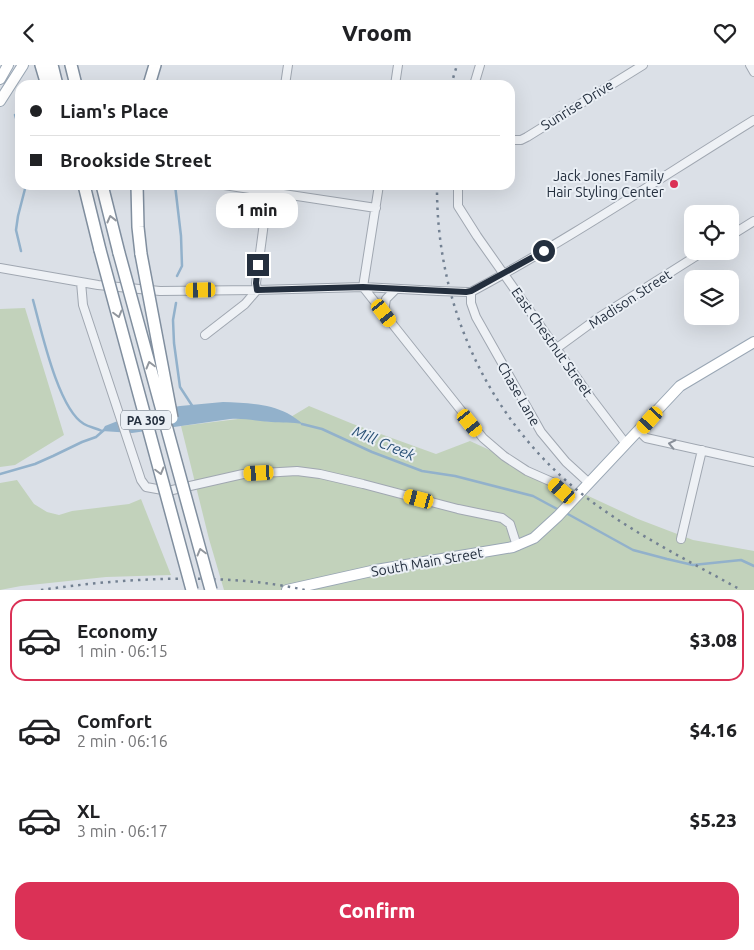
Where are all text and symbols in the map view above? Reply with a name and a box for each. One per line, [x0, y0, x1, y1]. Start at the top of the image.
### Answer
icon: back [15, 19, 43, 47]
icon: heart [711, 19, 739, 47]
text: Vroom [342, 20, 412, 45]
street label: Sunrise Drive [538, 76, 616, 134]
text: Liam's Place [60, 100, 169, 122]
text: Brookside Street [60, 149, 212, 171]
place label: Jack Jones Family Hair Styling Center [546, 168, 665, 200]
marker: Jack Jones Family Hair Styling Center [668, 178, 680, 190]
callout: 1 min [217, 193, 299, 227]
text: 1 min [237, 201, 277, 219]
map controls [684, 205, 739, 325]
button: locate [684, 205, 739, 260]
one-way arrow [106, 215, 117, 223]
route start [533, 240, 555, 262]
route end [247, 254, 269, 276]
street label: Madison Street [586, 266, 675, 332]
button: layers [684, 270, 739, 325]
car [185, 282, 216, 298]
street label: East Chestnut Street [508, 284, 596, 400]
car [368, 297, 399, 329]
one-way arrow [112, 310, 122, 318]
street label: Chase Lane [494, 359, 544, 429]
one-way arrow [146, 362, 156, 370]
car [634, 404, 665, 436]
car [454, 407, 485, 439]
road number: PA 309 [121, 411, 171, 429]
water label: Mill Creek [350, 422, 418, 464]
one-way arrow [668, 439, 677, 450]
car [243, 465, 274, 481]
one-way arrow [154, 466, 165, 475]
car [545, 475, 578, 507]
car [402, 488, 435, 510]
street label: South Main Street [370, 544, 485, 580]
one-way arrow [196, 547, 207, 556]
icon: car [17, 618, 62, 663]
text: Economy [77, 620, 158, 642]
text: $3.08 [689, 629, 737, 651]
text: 1 min · 06:15 [77, 642, 168, 660]
icon: car [17, 708, 62, 753]
text: Comfort [77, 710, 152, 732]
text: $4.16 [689, 719, 737, 741]
text: 2 min · 06:16 [77, 732, 168, 750]
icon: car [17, 798, 62, 843]
text: XL [77, 800, 100, 822]
text: $5.23 [689, 809, 737, 831]
text: 3 min · 06:17 [77, 822, 168, 840]
button: Confirm [15, 882, 739, 940]

